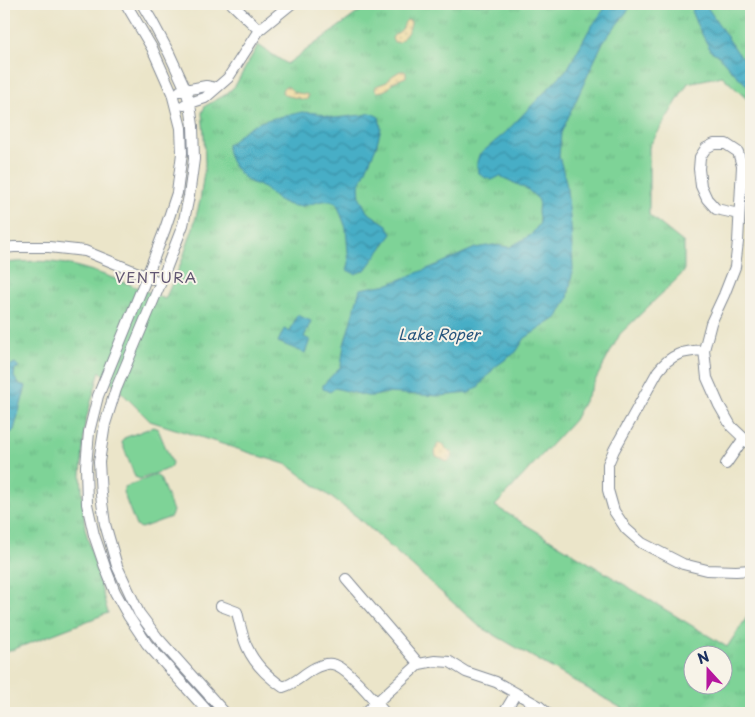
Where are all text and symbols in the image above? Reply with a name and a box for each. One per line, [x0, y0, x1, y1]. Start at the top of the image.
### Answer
district label: VENTURA [115, 265, 197, 288]
water label: Lake Roper [398, 322, 482, 345]
north arrow [682, 644, 732, 694]
text: N [694, 646, 712, 669]

